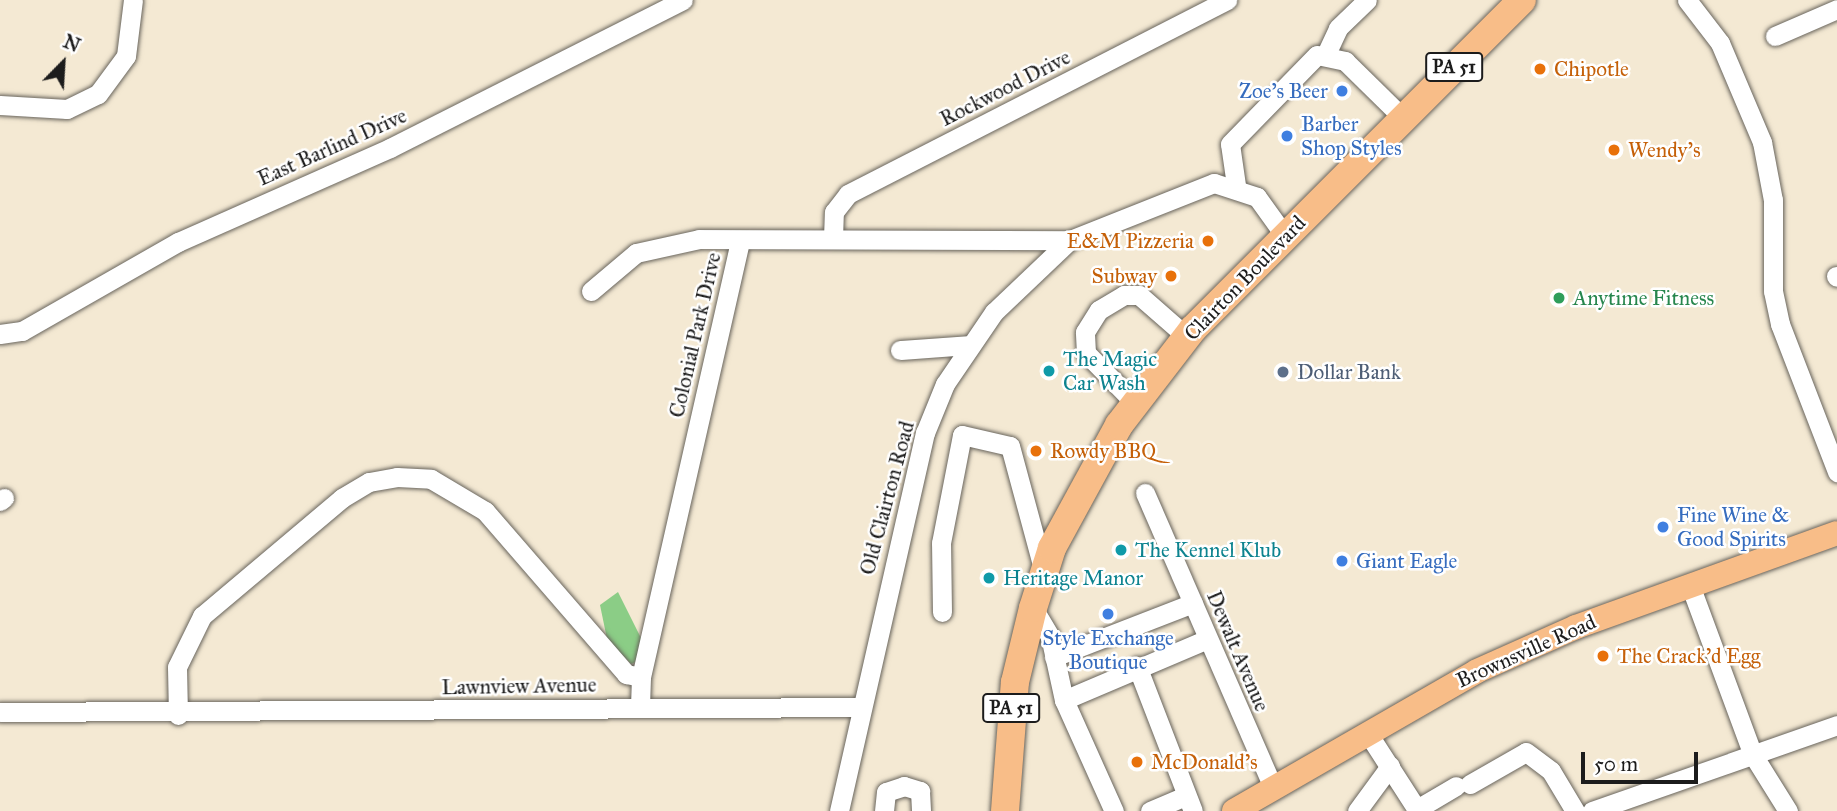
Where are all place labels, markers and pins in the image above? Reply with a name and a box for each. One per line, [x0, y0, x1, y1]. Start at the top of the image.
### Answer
place label: Chipotle [1554, 56, 1629, 82]
marker: Chipotle [1532, 61, 1548, 77]
place label: Zoe's Beer [1239, 78, 1328, 104]
marker: Zoe's Beer [1334, 83, 1350, 99]
place label: Barber Shop Styles [1301, 111, 1402, 161]
marker: Barber Shop Styles [1279, 128, 1295, 144]
place label: Wendy's [1628, 137, 1701, 163]
marker: Wendy's [1606, 142, 1622, 158]
place label: E&M Pizzeria [1067, 228, 1194, 254]
marker: E&M Pizzeria [1200, 233, 1216, 249]
place label: Subway [1092, 263, 1157, 289]
marker: Subway [1163, 268, 1179, 284]
place label: Anytime Fitness [1573, 285, 1714, 311]
marker: Anytime Fitness [1551, 290, 1567, 306]
place label: The Magic Car Wash [1063, 346, 1157, 396]
place label: Dollar Bank [1297, 359, 1401, 385]
marker: The Magic Car Wash [1041, 363, 1057, 379]
marker: Dollar Bank [1275, 364, 1291, 380]
place label: Rowdy BBQ [1050, 438, 1156, 464]
marker: Rowdy BBQ [1028, 443, 1044, 459]
place label: Fine Wine & Good Spirits [1677, 502, 1789, 552]
marker: Fine Wine & Good Spirits [1655, 519, 1671, 535]
place label: The Kennel Klub [1135, 537, 1281, 563]
marker: The Kennel Klub [1113, 542, 1129, 558]
place label: Giant Eagle [1356, 548, 1457, 574]
marker: Giant Eagle [1334, 553, 1350, 569]
place label: Heritage Manor [1003, 565, 1143, 591]
marker: Heritage Manor [981, 570, 997, 586]
marker: Style Exchange Boutique [1100, 606, 1116, 622]
place label: Style Exchange Boutique [1042, 625, 1174, 675]
place label: The Crack'd Egg [1617, 643, 1761, 669]
marker: The Crack'd Egg [1595, 648, 1611, 664]
place label: McDonald's [1151, 749, 1258, 775]
marker: McDonald's [1129, 754, 1145, 770]

